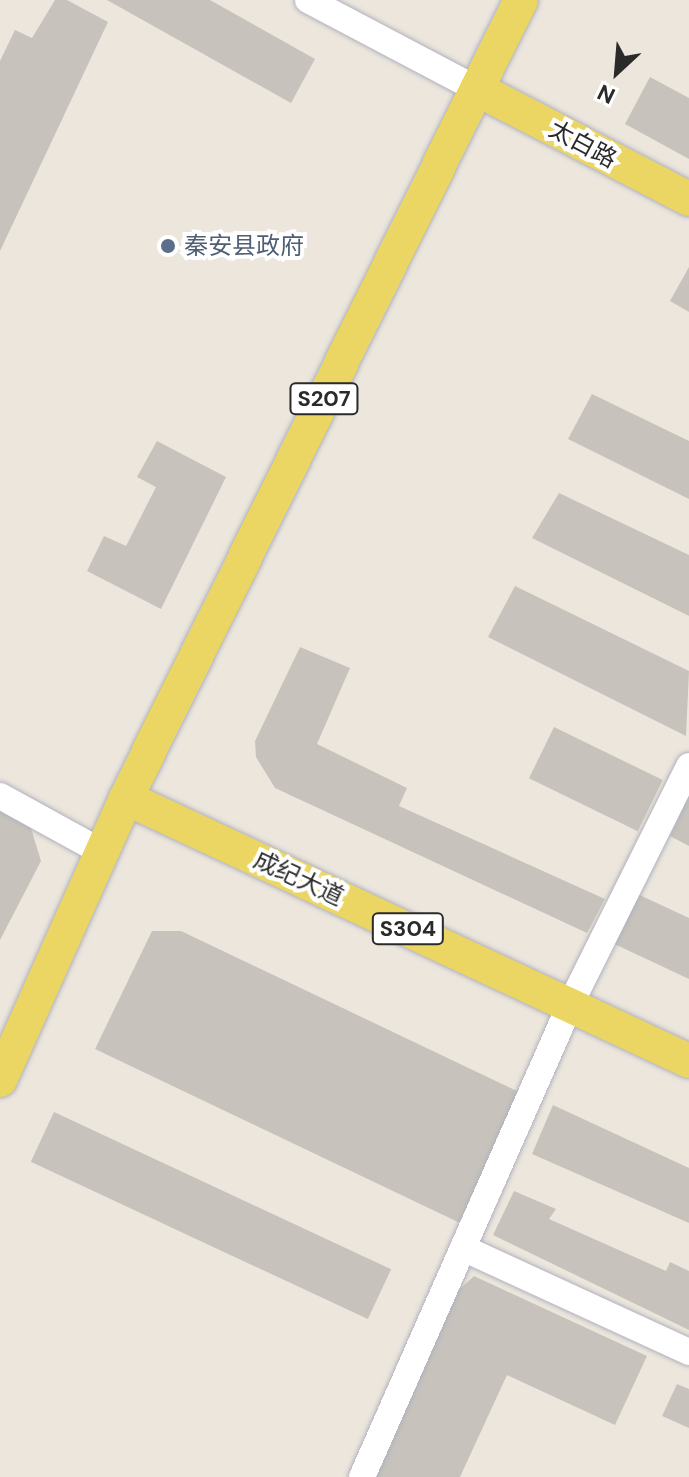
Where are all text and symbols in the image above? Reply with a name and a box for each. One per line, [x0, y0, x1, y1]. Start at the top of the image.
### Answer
north arrow [577, 32, 657, 112]
text: N [593, 77, 620, 111]
street label: 太白路 [544, 114, 622, 174]
place label: 秦安县政府 [184, 232, 304, 260]
marker: 秦安县政府 [159, 237, 177, 255]
road number: S207 [288, 381, 360, 417]
street label: 成纪大道 [249, 845, 349, 911]
road number: S304 [370, 911, 446, 947]

